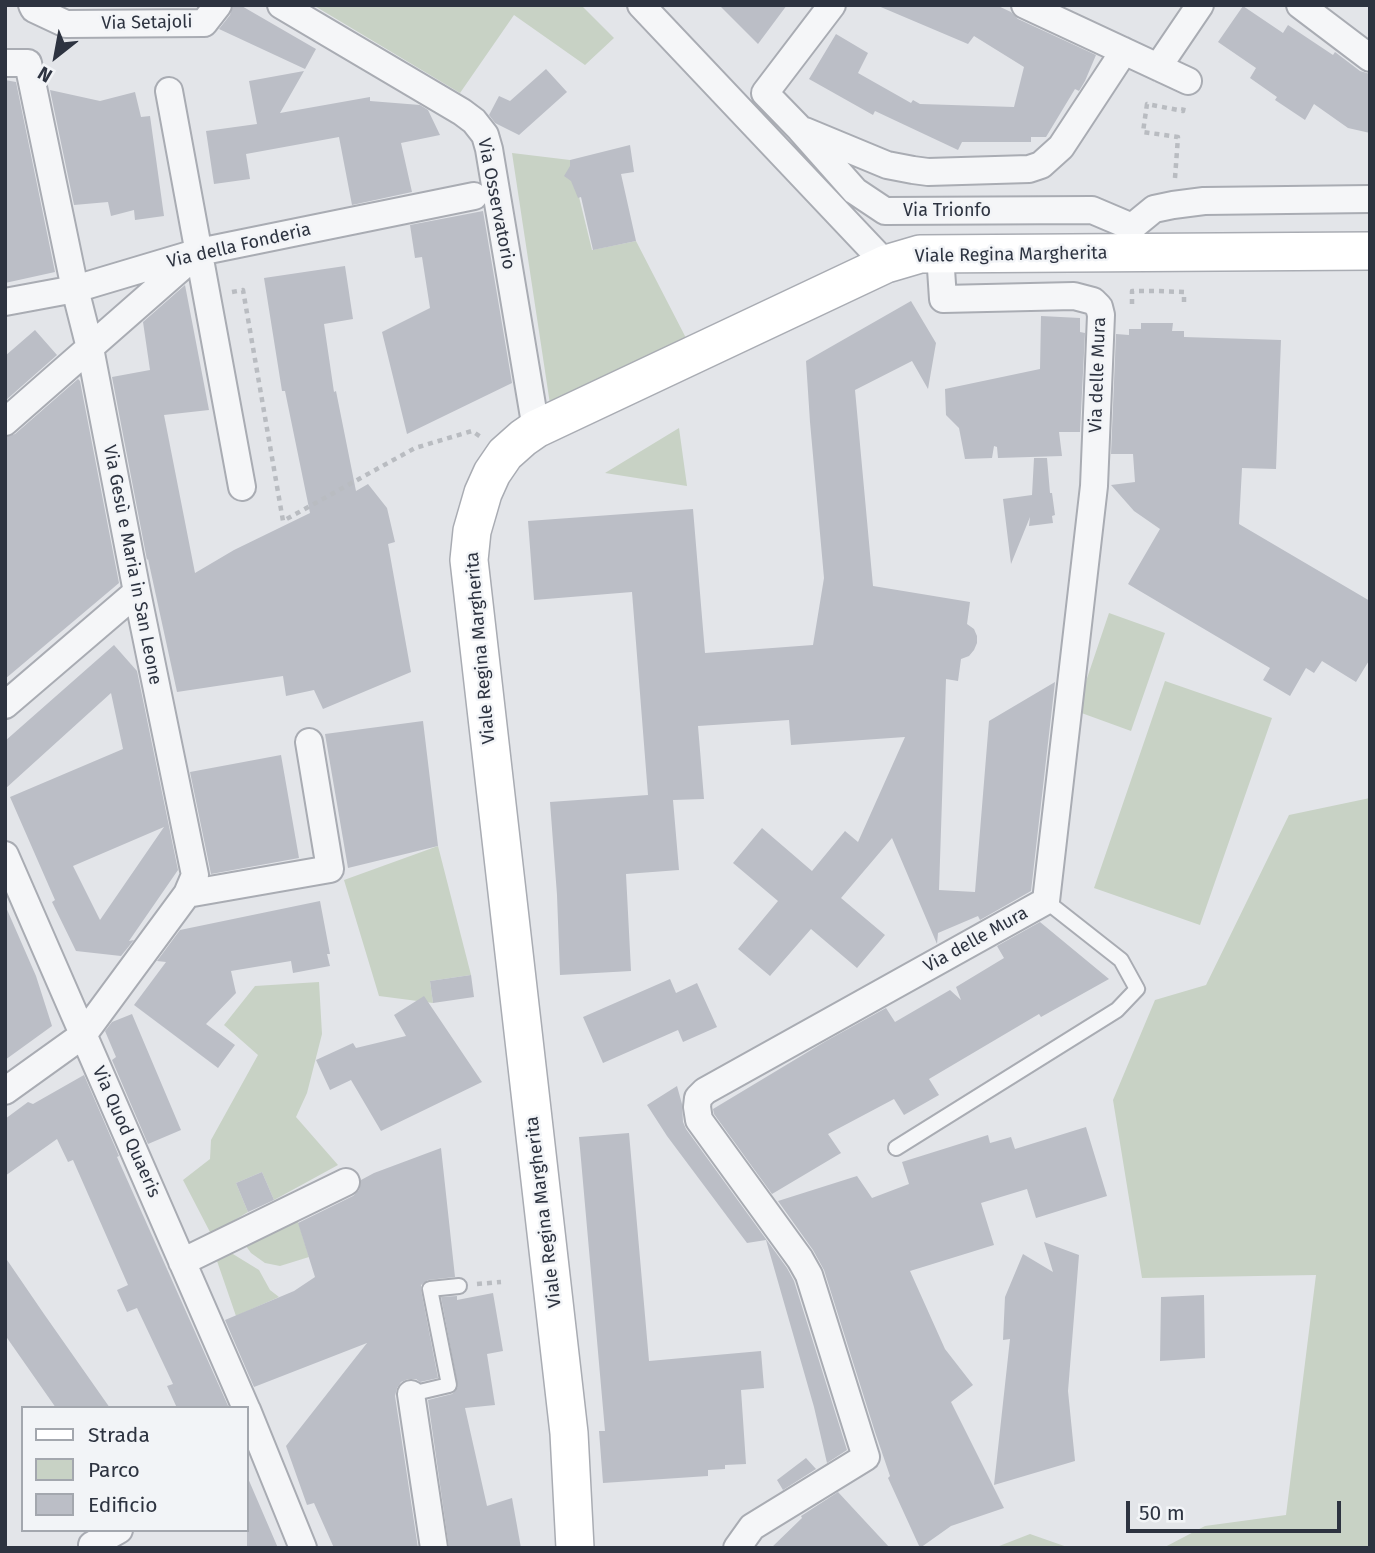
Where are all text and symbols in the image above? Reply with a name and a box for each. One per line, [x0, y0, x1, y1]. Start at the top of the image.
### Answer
street label: Via Setajoli [101, 11, 193, 35]
north arrow [21, 21, 91, 91]
text: N [34, 61, 56, 88]
street label: Via Osservatorio [473, 137, 519, 271]
street label: Via Trionfo [903, 200, 991, 222]
street label: Via della Fonderia [165, 219, 313, 273]
street label: Viale Regina Margherita [914, 243, 1108, 267]
street label: Via delle Mura [1085, 317, 1111, 433]
street label: Via Gesù e Maria in San Leone [98, 443, 166, 687]
street label: Viale Regina Margherita [462, 551, 500, 745]
street label: Via delle Mura [920, 902, 1032, 978]
street label: Via Quod Quaeris [87, 1063, 165, 1201]
street label: Viale Regina Margherita [522, 1115, 566, 1309]
legend [21, 1406, 248, 1532]
text: Strada [88, 1422, 150, 1448]
text: Parco [88, 1457, 140, 1483]
scale bar [1130, 1486, 1345, 1530]
text: Edificio [88, 1492, 158, 1518]
text: 50 m [1139, 1500, 1185, 1526]

